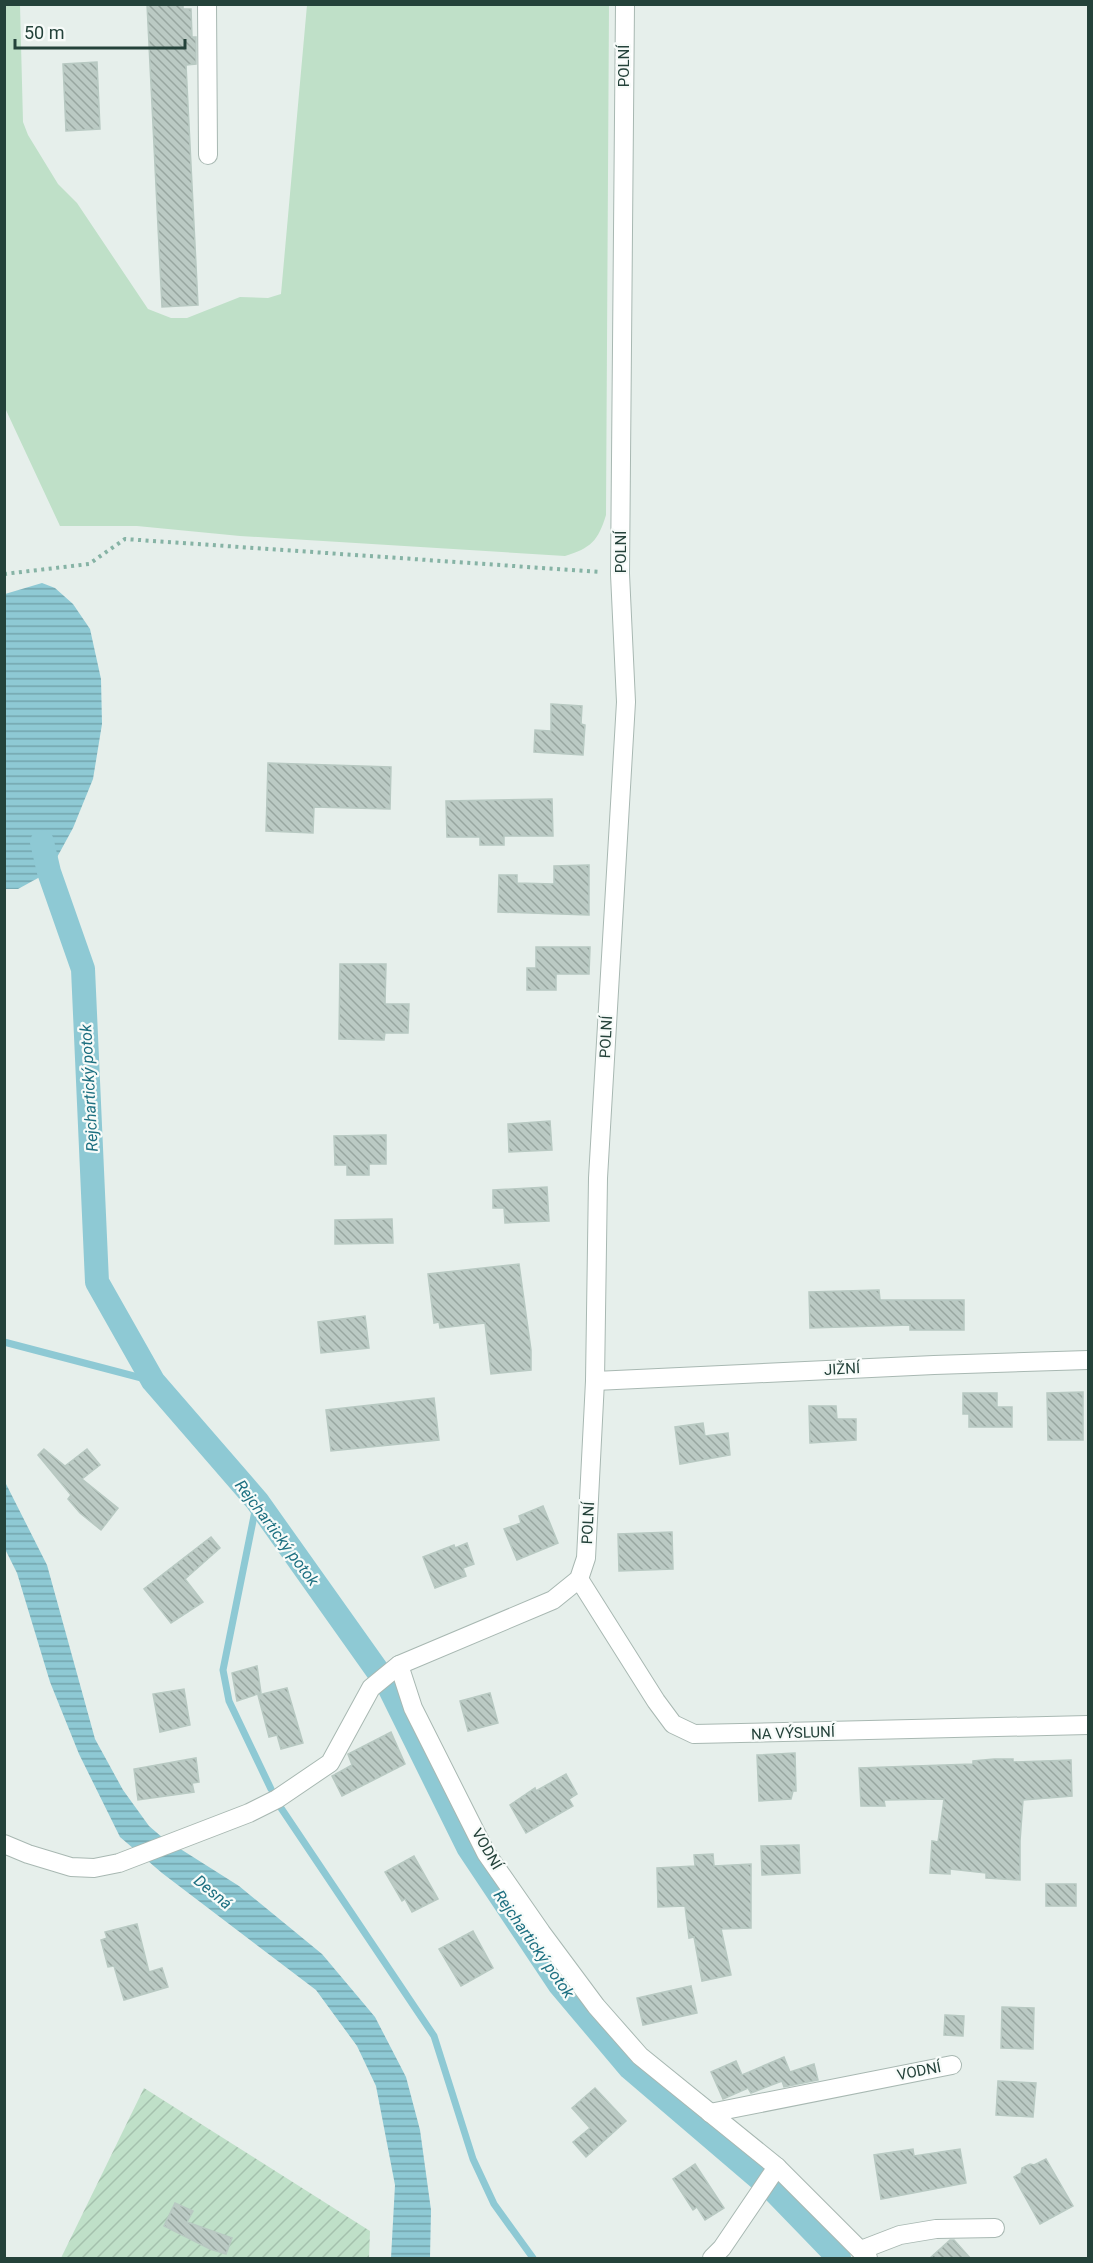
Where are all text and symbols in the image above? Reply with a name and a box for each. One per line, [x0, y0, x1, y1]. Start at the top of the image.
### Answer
scale bar [15, 12, 184, 50]
text: 50 m [24, 22, 64, 43]
street label: POLNÍ [615, 44, 633, 87]
street label: POLNÍ [612, 530, 630, 573]
street label: POLNÍ [596, 1014, 616, 1059]
water label: Rejchartický potok [76, 1023, 102, 1152]
street label: JIŽNÍ [823, 1359, 861, 1379]
water label: Rejchartický potok [231, 1476, 324, 1591]
street label: POLNÍ [578, 1500, 598, 1545]
street label: NA VÝSLUNÍ [751, 1723, 836, 1743]
street label: VODNÍ [468, 1825, 506, 1874]
water label: Desná [190, 1871, 236, 1913]
water label: Rejchartický potok [490, 1886, 579, 2003]
street label: VODNÍ [895, 2058, 943, 2084]

